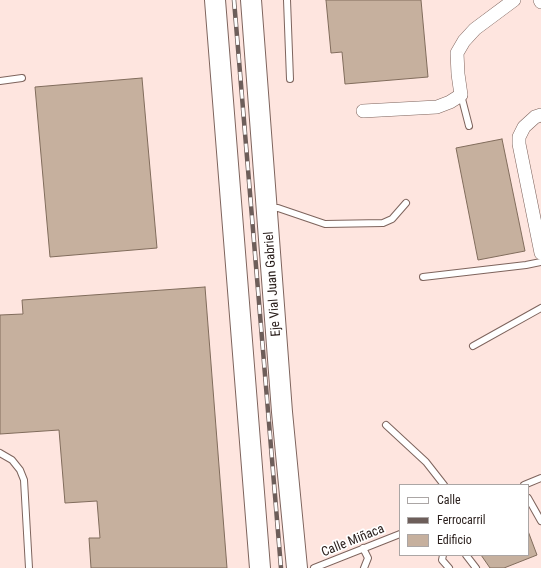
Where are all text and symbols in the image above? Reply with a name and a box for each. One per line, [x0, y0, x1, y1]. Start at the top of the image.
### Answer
street label: Eje Vial Juan Gabriel [262, 231, 284, 337]
legend [399, 484, 529, 556]
text: Calle [437, 493, 461, 507]
text: Ferrocarril [437, 513, 486, 527]
street label: Calle Miñaca [319, 521, 387, 561]
text: Edificio [437, 533, 472, 547]

